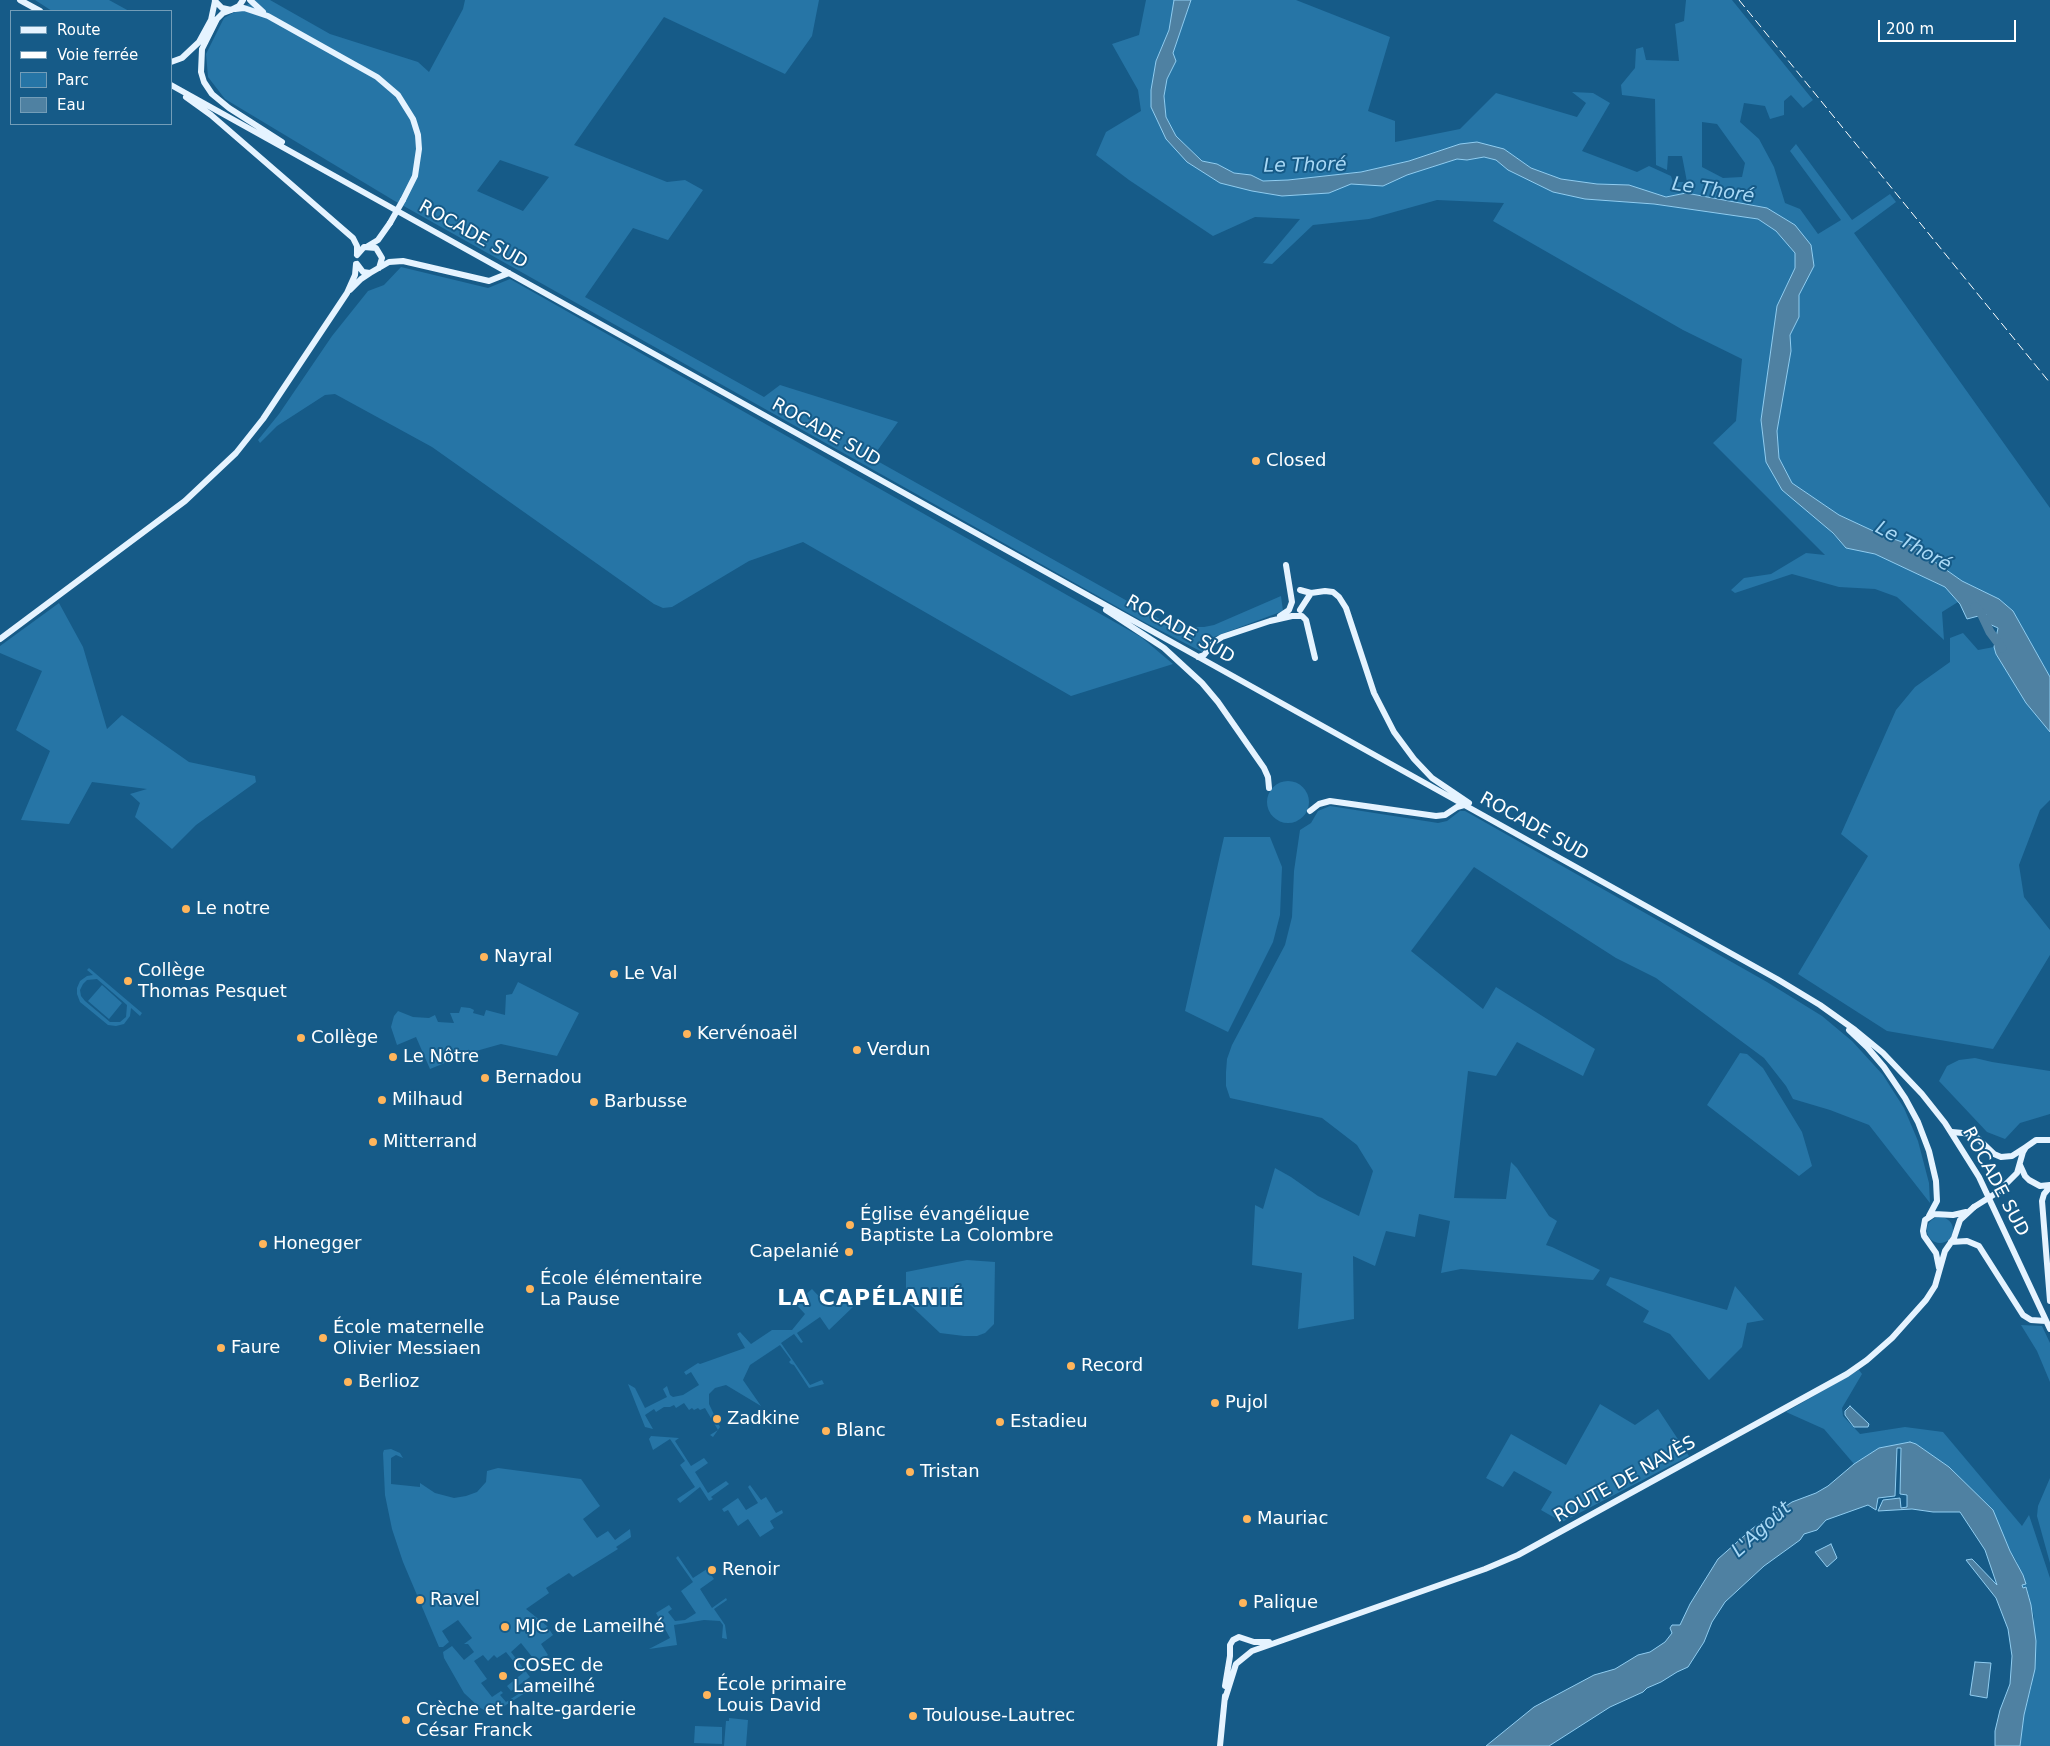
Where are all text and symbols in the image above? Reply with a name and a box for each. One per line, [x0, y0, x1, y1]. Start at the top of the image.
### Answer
legend [10, 10, 172, 125]
scale bar [1880, 10, 2018, 42]
text: 200 m [1886, 20, 1934, 38]
text: Route [57, 21, 101, 39]
text: Voie ferrée [57, 46, 138, 64]
text: Parc [57, 71, 89, 89]
text: Eau [57, 96, 85, 114]
water label: Le Thoré [1263, 154, 1347, 178]
water label: Le Thoré [1670, 173, 1756, 209]
street label: ROCADE SUD [415, 196, 531, 274]
street label: ROCADE SUD [768, 394, 884, 472]
place label: Closed [1266, 450, 1326, 472]
marker: Closed [1250, 455, 1262, 467]
water label: Le Thoré [1871, 517, 1955, 577]
street label: ROCADE SUD [1122, 591, 1238, 669]
street label: ROCADE SUD [1476, 788, 1592, 866]
place label: Le notre [196, 898, 270, 920]
marker: Le notre [180, 903, 192, 915]
place label: Nayral [494, 946, 553, 968]
marker: Nayral [478, 951, 490, 963]
place label: Collège Thomas Pesquet [138, 960, 287, 1002]
place label: Le Val [624, 963, 677, 985]
marker: Le Val [608, 968, 620, 980]
marker: Collège Thomas Pesquet [122, 975, 134, 987]
place label: Kervénoaël [697, 1023, 798, 1045]
place label: Collège [311, 1027, 378, 1049]
marker: Kervénoaël [681, 1028, 693, 1040]
marker: Collège [295, 1032, 307, 1044]
place label: Verdun [867, 1039, 930, 1061]
marker: Verdun [851, 1044, 863, 1056]
place label: Le Nôtre [403, 1046, 479, 1068]
marker: Le Nôtre [387, 1051, 399, 1063]
place label: Bernadou [495, 1067, 582, 1089]
marker: Bernadou [479, 1072, 491, 1084]
place label: Milhaud [392, 1089, 463, 1111]
place label: Barbusse [604, 1091, 687, 1113]
marker: Milhaud [376, 1094, 388, 1106]
marker: Barbusse [588, 1096, 600, 1108]
street label: ROCADE SUD [1957, 1124, 2033, 1240]
place label: Mitterrand [383, 1131, 477, 1153]
marker: Mitterrand [367, 1136, 379, 1148]
place label: Église évangélique Baptiste La Colombre [860, 1204, 1054, 1246]
marker: Église évangélique Baptiste La Colombre [844, 1219, 856, 1231]
place label: Honegger [273, 1233, 361, 1255]
marker: Honegger [257, 1238, 269, 1250]
place label: Capelanié [749, 1241, 839, 1263]
marker: Capelanié [843, 1246, 855, 1258]
place label: École élémentaire La Pause [540, 1268, 702, 1310]
marker: École élémentaire La Pause [524, 1283, 536, 1295]
district label: LA CAPÉLANIÉ [776, 1286, 966, 1312]
place label: École maternelle Olivier Messiaen [333, 1317, 484, 1360]
marker: École maternelle Olivier Messiaen [317, 1332, 329, 1344]
place label: Faure [231, 1337, 280, 1359]
marker: Faure [215, 1342, 227, 1354]
place label: Record [1081, 1355, 1143, 1377]
marker: Record [1065, 1360, 1077, 1372]
place label: Berlioz [358, 1371, 419, 1393]
marker: Berlioz [342, 1376, 354, 1388]
place label: Pujol [1225, 1392, 1268, 1414]
marker: Pujol [1209, 1397, 1221, 1409]
place label: Zadkine [727, 1408, 800, 1430]
place label: Estadieu [1010, 1411, 1088, 1433]
marker: Zadkine [711, 1413, 723, 1425]
marker: Estadieu [994, 1416, 1006, 1428]
place label: Blanc [836, 1420, 886, 1442]
marker: Blanc [820, 1425, 832, 1437]
street label: ROUTE DE NAVÈS [1550, 1432, 1700, 1528]
place label: Tristan [920, 1461, 980, 1483]
marker: Tristan [904, 1466, 916, 1478]
water label: L'Agoût [1728, 1497, 1796, 1563]
place label: Mauriac [1257, 1508, 1328, 1530]
marker: Mauriac [1241, 1513, 1253, 1525]
place label: Renoir [722, 1559, 780, 1581]
marker: Renoir [706, 1564, 718, 1576]
place label: Ravel [430, 1589, 480, 1611]
place label: Palique [1253, 1592, 1318, 1614]
marker: Ravel [414, 1594, 426, 1606]
marker: Palique [1237, 1597, 1249, 1609]
place label: MJC de Lameilhé [515, 1616, 665, 1638]
marker: MJC de Lameilhé [499, 1621, 511, 1633]
place label: COSEC de Lameilhé [513, 1655, 603, 1698]
marker: COSEC de Lameilhé [497, 1670, 509, 1682]
place label: École primaire Louis David [717, 1674, 847, 1716]
marker: École primaire Louis David [701, 1689, 713, 1701]
place label: Crèche et halte-garderie César Franck [416, 1699, 636, 1742]
place label: Toulouse-Lautrec [923, 1705, 1075, 1727]
marker: Toulouse-Lautrec [907, 1710, 919, 1722]
marker: Crèche et halte-garderie César Franck [400, 1714, 412, 1726]

